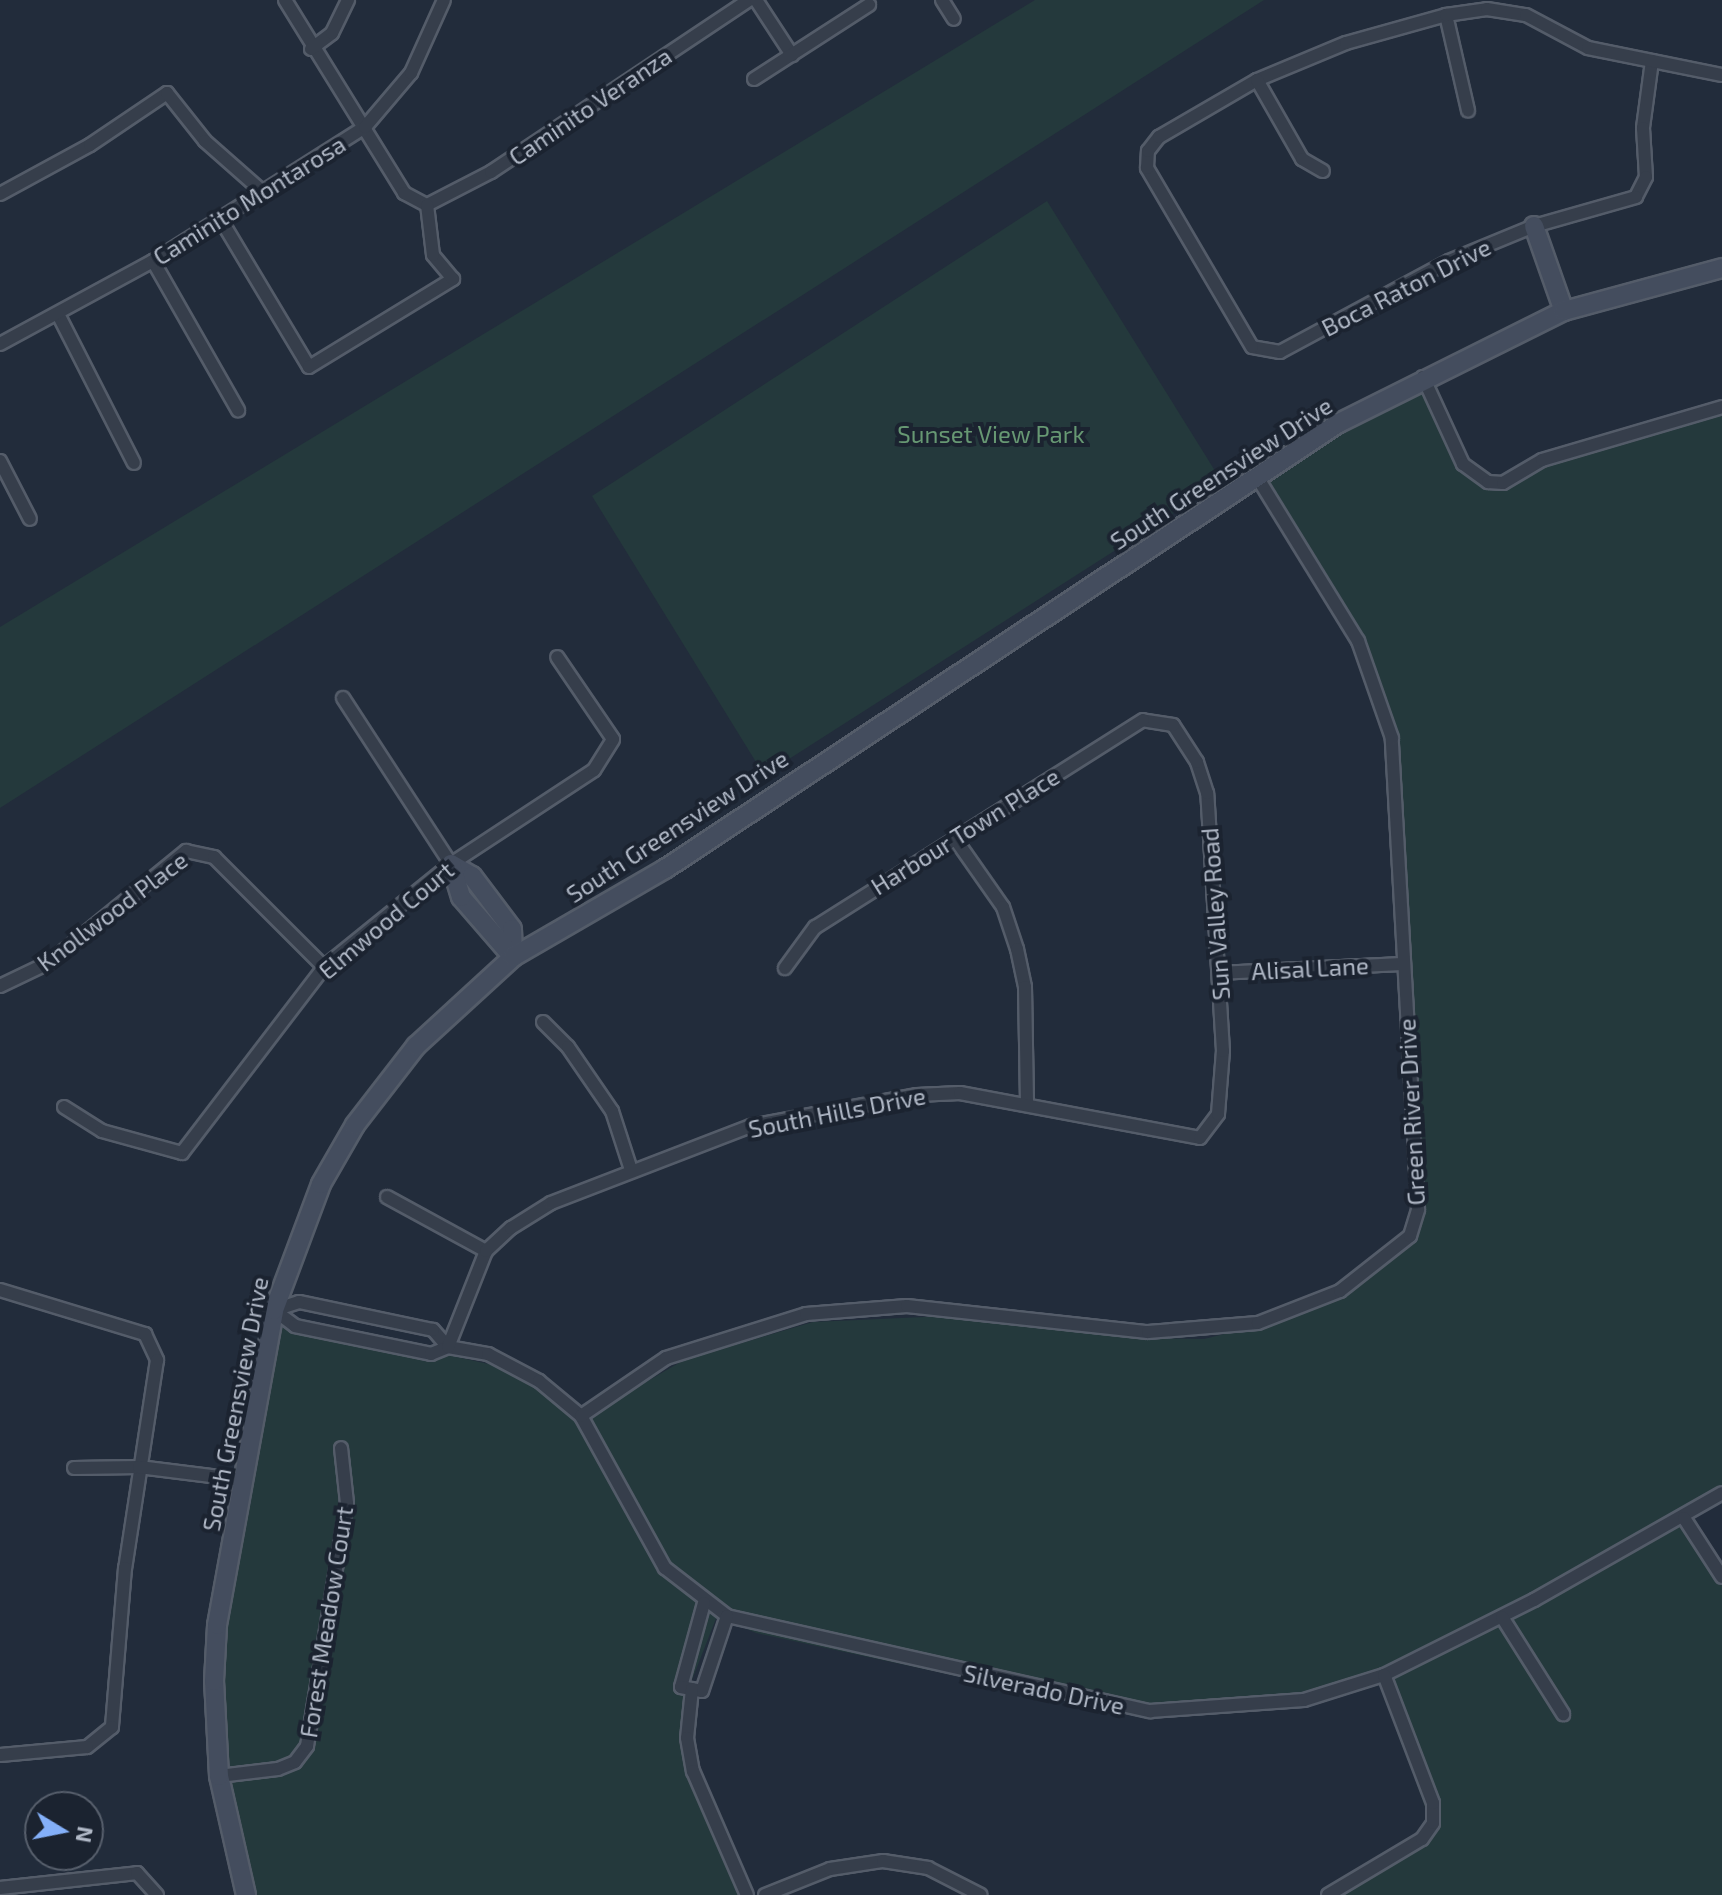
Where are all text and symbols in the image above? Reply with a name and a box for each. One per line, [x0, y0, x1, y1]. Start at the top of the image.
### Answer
street label: Caminito Veranza [503, 41, 677, 171]
street label: Caminito Montarosa [148, 129, 350, 271]
street label: Boca Raton Drive [1317, 232, 1495, 342]
street label: South Greensview Drive [1105, 390, 1337, 556]
park label: Sunset View Park [897, 420, 1085, 448]
street label: South Greensview Drive [561, 743, 793, 909]
street label: Harbour Town Place [865, 761, 1065, 901]
street label: Sun Valley Road [1195, 826, 1235, 1002]
street label: Knollwood Place [31, 845, 193, 977]
street label: Elmwood Court [313, 855, 459, 985]
street label: Alisal Lane [1250, 951, 1370, 985]
street label: Green River Drive [1392, 1018, 1430, 1206]
street label: South Hills Drive [746, 1081, 928, 1143]
street label: South Greensview Drive [196, 1274, 274, 1534]
street label: Forest Meadow Court [293, 1504, 359, 1740]
street label: Silverado Drive [961, 1658, 1127, 1720]
north arrow [24, 1791, 104, 1871]
text: N [71, 1825, 100, 1845]

